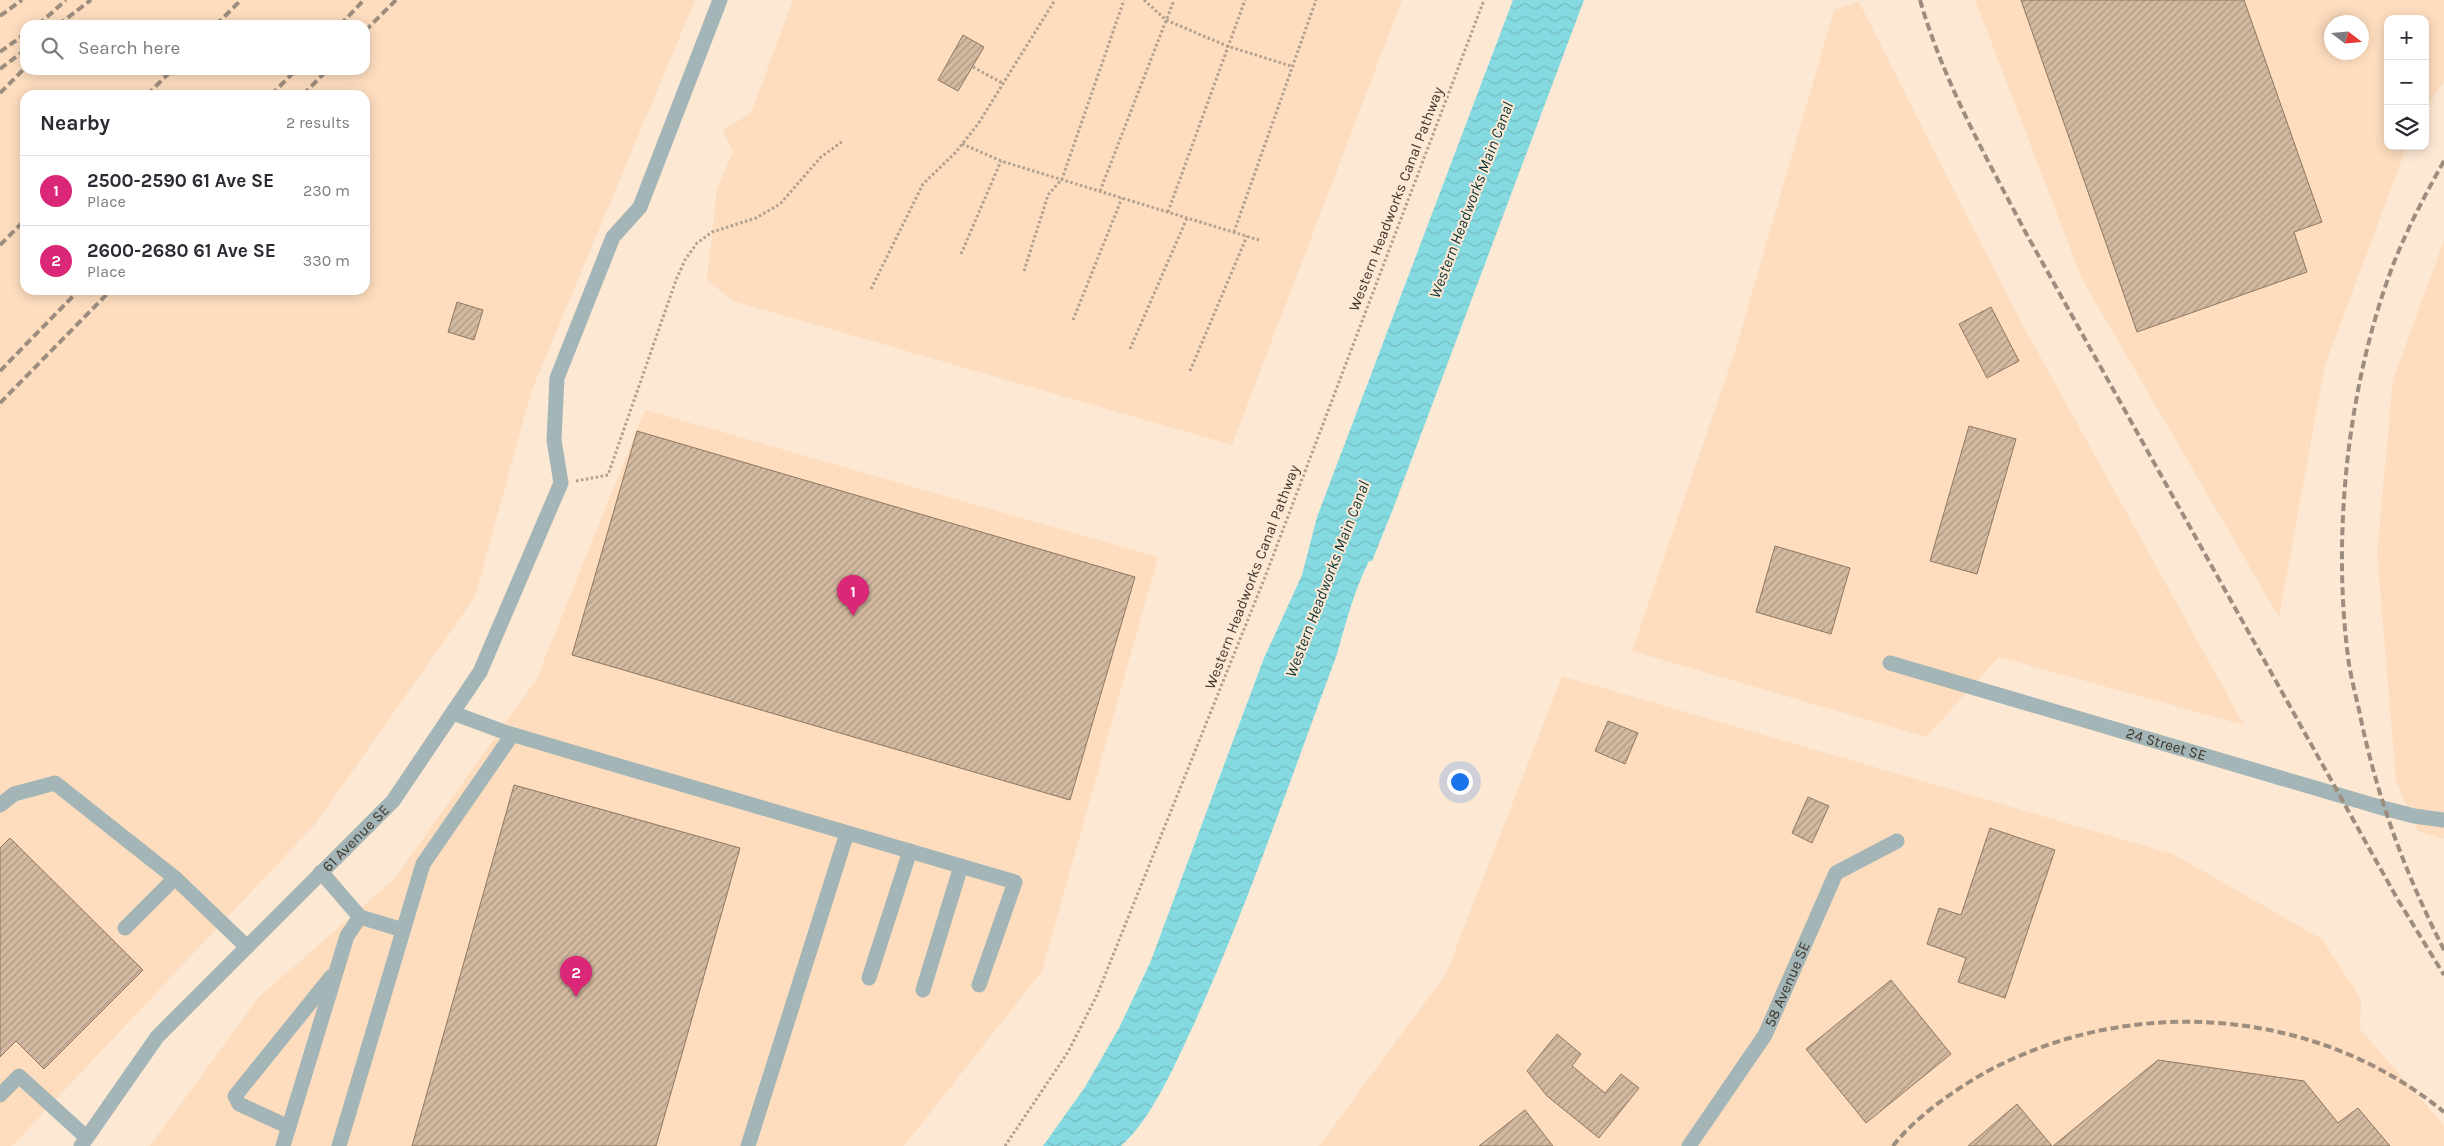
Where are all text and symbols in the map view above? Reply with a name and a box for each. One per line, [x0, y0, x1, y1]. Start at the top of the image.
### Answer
north arrow [2324, 15, 2369, 60]
map controls [2384, 15, 2429, 150]
button: + [2384, 15, 2429, 60]
search box [20, 20, 370, 75]
icon: search [38, 34, 66, 62]
text: Search here [78, 37, 180, 59]
button: − [2384, 60, 2429, 105]
street label: Western Headworks Canal Pathway [1345, 84, 1447, 314]
water label: Western Headworks Main Canal [1425, 99, 1517, 301]
button: layers [2384, 105, 2429, 150]
text: Nearby [40, 111, 110, 135]
text: 2 results [286, 113, 350, 132]
text: 2500-2590 61 Ave SE [87, 170, 274, 192]
text: 1 [53, 181, 59, 200]
text: 230 m [303, 181, 350, 200]
text: Place [87, 192, 126, 211]
text: 2600-2680 61 Ave SE [87, 240, 276, 262]
text: 2 [51, 251, 61, 270]
text: 330 m [303, 251, 350, 270]
text: Place [87, 262, 126, 281]
street label: Western Headworks Canal Pathway [1201, 462, 1303, 692]
water label: Western Headworks Main Canal [1281, 478, 1373, 680]
pin: 1 [837, 575, 869, 616]
street label: 24 Street SE [2124, 724, 2209, 765]
your location [1447, 769, 1473, 795]
street label: 61 Avenue SE [318, 801, 393, 876]
street label: 58 Avenue SE [1761, 939, 1814, 1030]
pin: 2 [560, 956, 592, 997]

